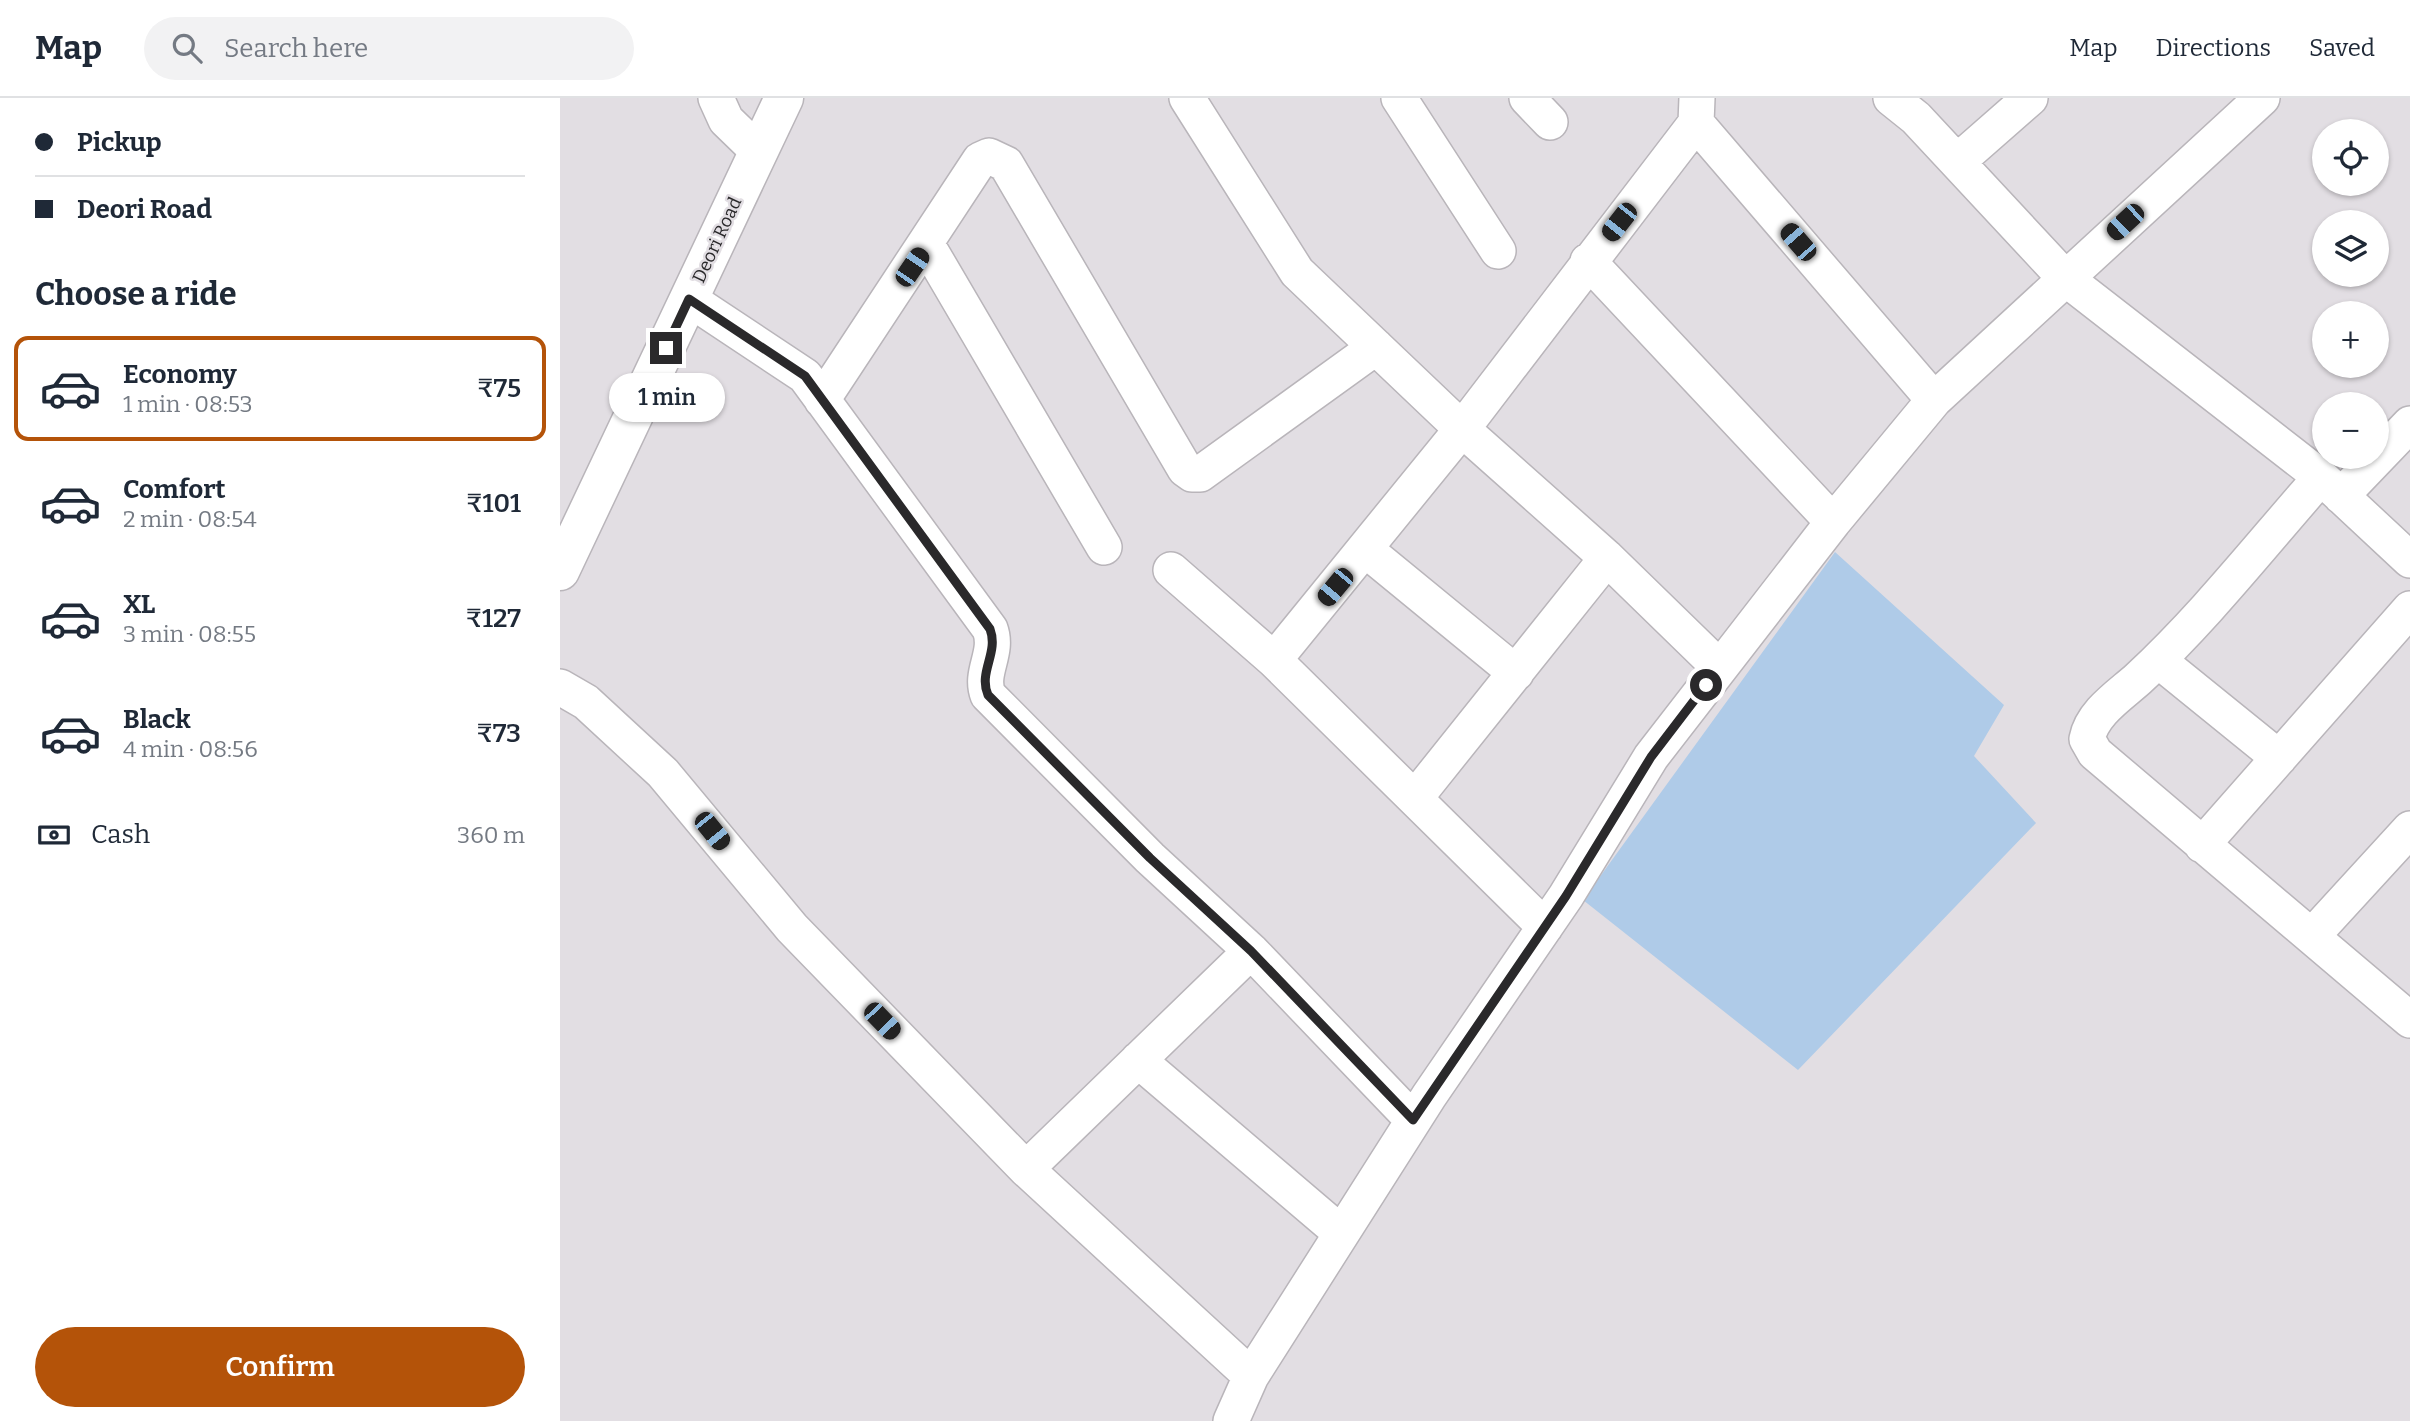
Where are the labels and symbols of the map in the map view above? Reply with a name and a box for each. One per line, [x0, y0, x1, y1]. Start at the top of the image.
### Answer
street label: Deori Road [688, 193, 747, 286]
car [1598, 199, 1641, 245]
car [2103, 200, 2148, 244]
car [1777, 219, 1820, 265]
car [892, 244, 933, 290]
route end [650, 332, 682, 364]
callout: 1 min [608, 372, 724, 422]
car [1314, 564, 1357, 610]
route start [1690, 669, 1722, 701]
car [691, 808, 734, 854]
car [860, 999, 905, 1043]

